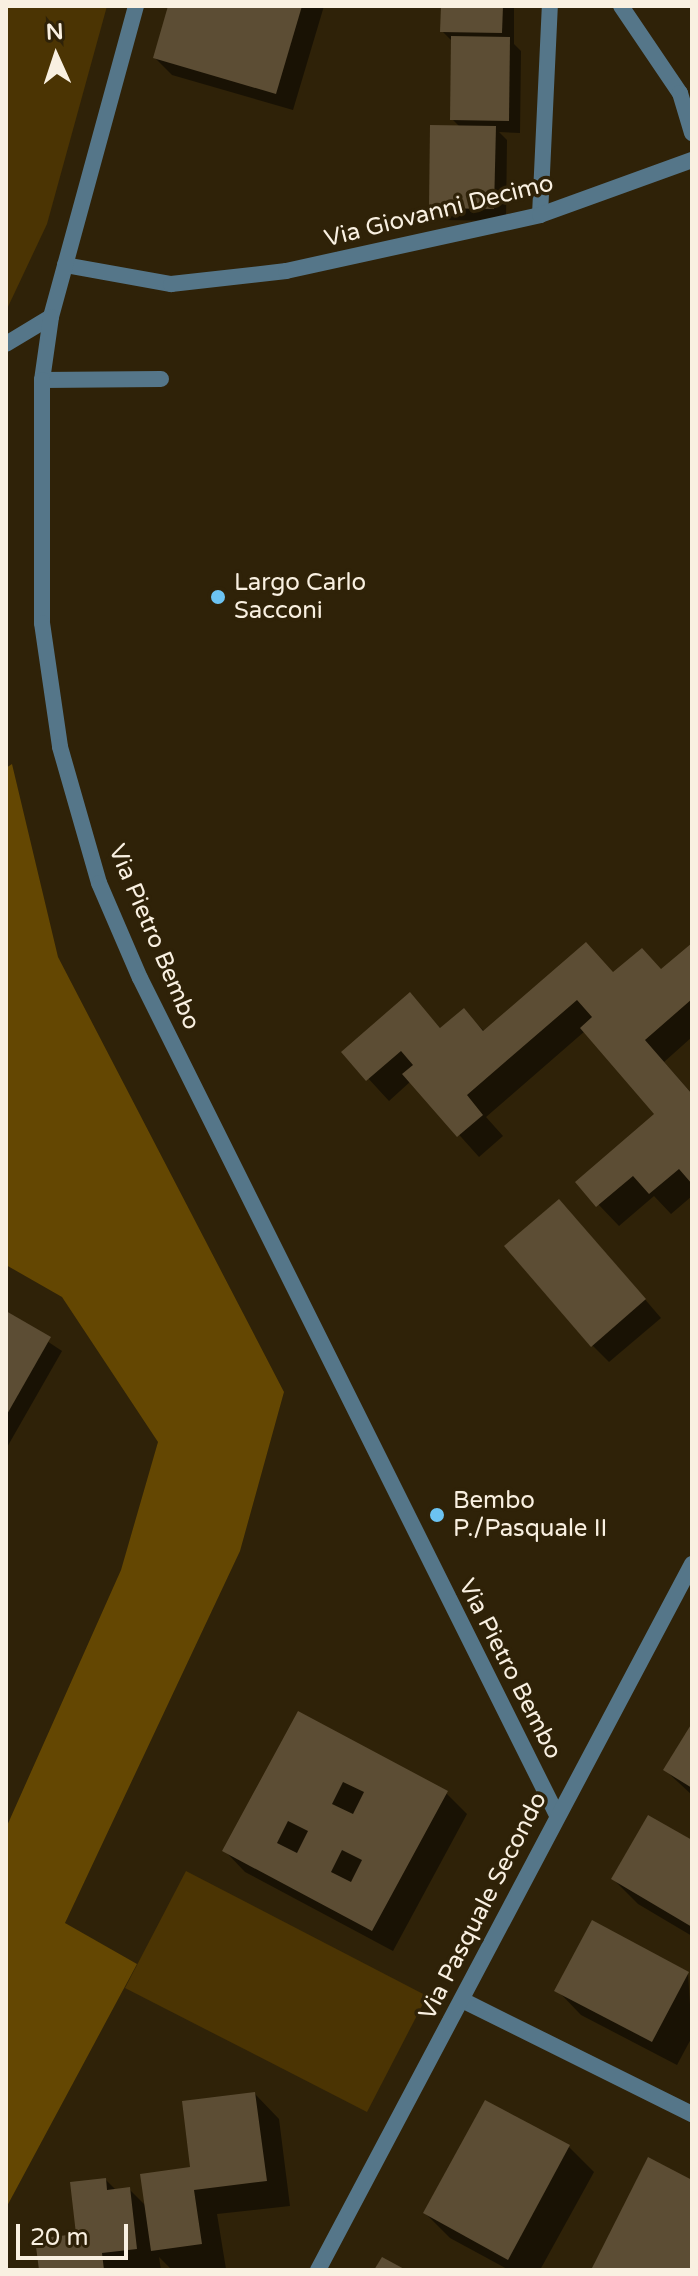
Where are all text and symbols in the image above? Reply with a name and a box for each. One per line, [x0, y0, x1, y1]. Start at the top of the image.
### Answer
north arrow [16, 16, 96, 96]
text: N [45, 19, 64, 45]
street label: Via Giovanni Decimo [322, 169, 556, 253]
place label: Largo Carlo Sacconi [234, 569, 366, 625]
marker: Largo Carlo Sacconi [209, 588, 227, 606]
street label: Via Pietro Bembo [102, 840, 206, 1034]
place label: Bembo P./Pasquale II [453, 1487, 607, 1543]
marker: Bembo P./Pasquale II [428, 1506, 446, 1524]
street label: Via Pietro Bembo [452, 1574, 568, 1764]
street label: Via Pasquale Secondo [413, 1787, 553, 2025]
scale bar [20, 2208, 132, 2258]
text: 20 m [30, 2223, 88, 2252]

